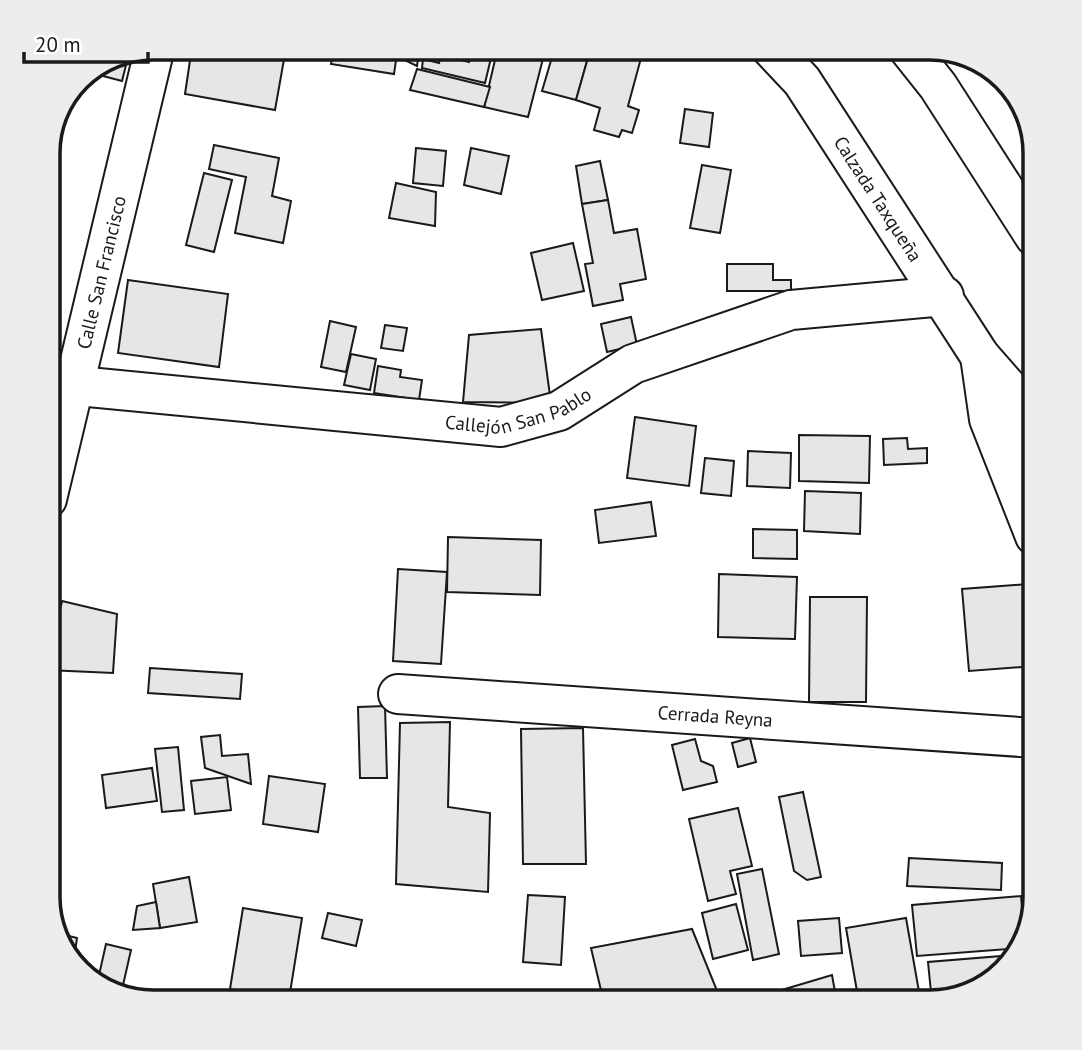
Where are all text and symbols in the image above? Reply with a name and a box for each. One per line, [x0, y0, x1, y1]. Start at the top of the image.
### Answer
scale bar [24, 21, 149, 65]
text: 20 m [35, 31, 81, 58]
street label: Calzada Taxqueña [829, 131, 928, 266]
street label: Calle San Francisco [71, 193, 131, 352]
street label: Callejón San Pablo [444, 382, 596, 439]
street label: Cerrada Reyna [657, 700, 774, 732]

